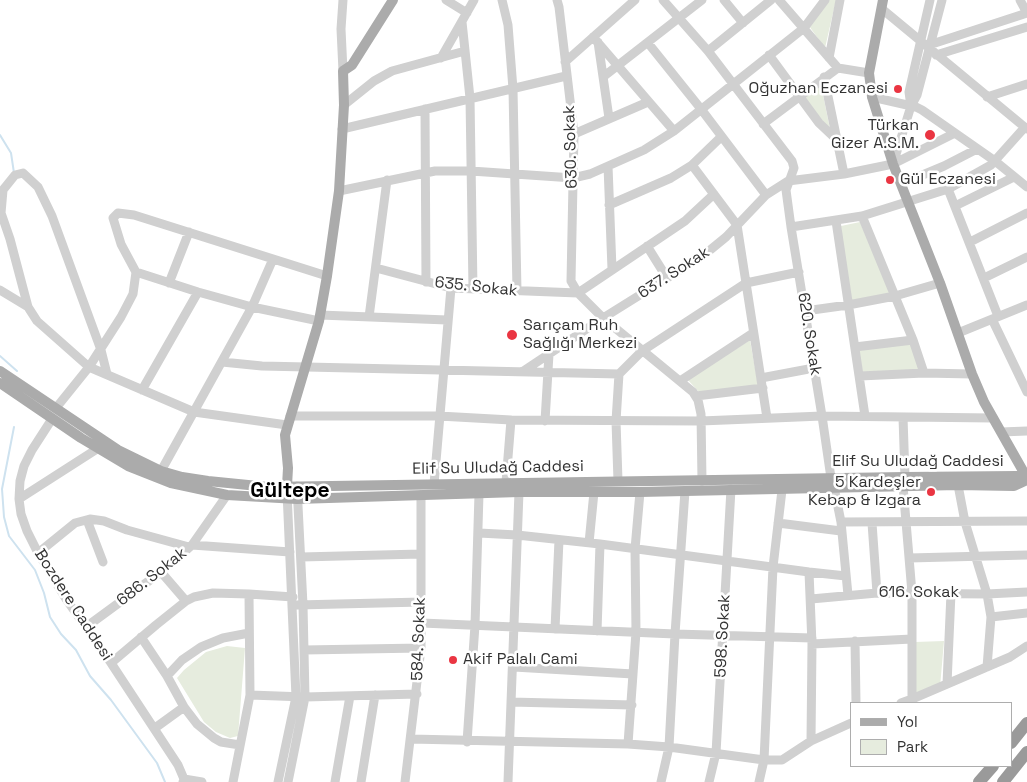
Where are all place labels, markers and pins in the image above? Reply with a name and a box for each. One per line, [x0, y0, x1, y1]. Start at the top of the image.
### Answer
place label: Oğuzhan Eczanesi [749, 79, 888, 99]
marker: Oğuzhan Eczanesi [892, 83, 904, 95]
place label: Türkan Gizer A.S.M. [831, 116, 919, 154]
marker: Türkan Gizer A.S.M. [923, 128, 937, 142]
place label: Gül Eczanesi [900, 170, 996, 190]
marker: Gül Eczanesi [884, 174, 896, 186]
place label: Sarıçam Ruh Sağlığı Merkezi [523, 316, 637, 354]
marker: Sarıçam Ruh Sağlığı Merkezi [505, 328, 519, 342]
place label: 5 Kardeşler Kebap & Izgara [808, 473, 921, 511]
marker: 5 Kardeşler Kebap & Izgara [925, 486, 937, 498]
place label: Akif Palalı Cami [463, 650, 578, 670]
marker: Akif Palalı Cami [447, 654, 459, 666]

